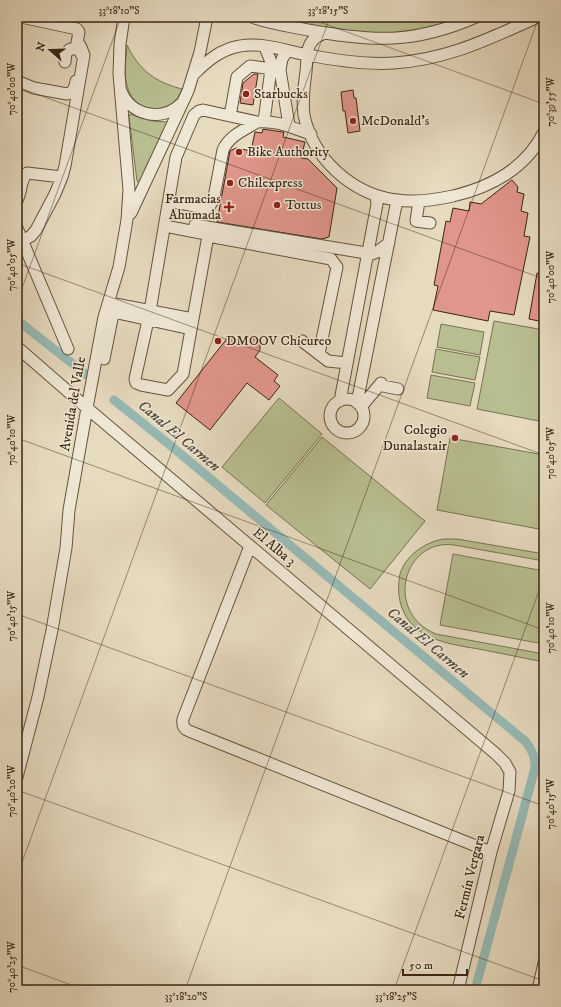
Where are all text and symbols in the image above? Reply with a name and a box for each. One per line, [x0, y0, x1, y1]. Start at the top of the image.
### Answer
text: 33°18'10"S [98, 5, 140, 17]
text: 33°18'15"S [308, 5, 348, 17]
north arrow [30, 30, 70, 70]
text: N [33, 40, 50, 54]
text: 70°40'00"W [6, 62, 18, 115]
text: 70°39'55"W [545, 77, 557, 127]
place label: Starbucks [254, 85, 308, 103]
marker: Starbucks [241, 89, 251, 99]
place label: McDonald's [361, 112, 430, 130]
marker: McDonald's [348, 116, 358, 126]
place label: Bike Authority [247, 143, 329, 161]
marker: Bike Authority [234, 147, 244, 157]
place label: Chilexpress [238, 174, 303, 192]
marker: Chilexpress [225, 178, 235, 188]
place label: Farmacias Ahumada [165, 190, 221, 224]
place label: Tottus [285, 196, 322, 214]
marker: Tottus [272, 200, 282, 210]
marker: Farmacias Ahumada [224, 202, 234, 212]
text: 70°40'05"W [6, 238, 18, 291]
text: 70°40'00"W [545, 250, 557, 303]
place label: DMOOV Chicureo [226, 332, 332, 350]
marker: DMOOV Chicureo [213, 336, 223, 346]
street label: Avenida del Valle [56, 355, 90, 453]
water label: Canal El Carmen [134, 396, 224, 476]
text: 70°40'10"W [6, 414, 18, 465]
place label: Colegio Dunalastair [382, 421, 448, 455]
text: 70°40'05"W [545, 426, 557, 479]
marker: Colegio Dunalastair [450, 433, 460, 443]
street label: El Alba 3 [249, 524, 299, 570]
text: 70°40'15"W [6, 590, 18, 641]
text: 70°40'10"W [545, 602, 557, 653]
water label: Canal El Carmen [383, 603, 473, 683]
text: 70°40'20"W [6, 764, 18, 817]
text: 70°40'15"W [545, 778, 557, 829]
street label: Fermín Vergara [451, 833, 489, 921]
text: 70°40'25"W [6, 940, 18, 993]
scale bar [403, 951, 467, 977]
text: 50 m [409, 958, 433, 973]
text: 33°18'20"S [165, 991, 207, 1003]
text: 33°18'25"S [375, 991, 417, 1003]

